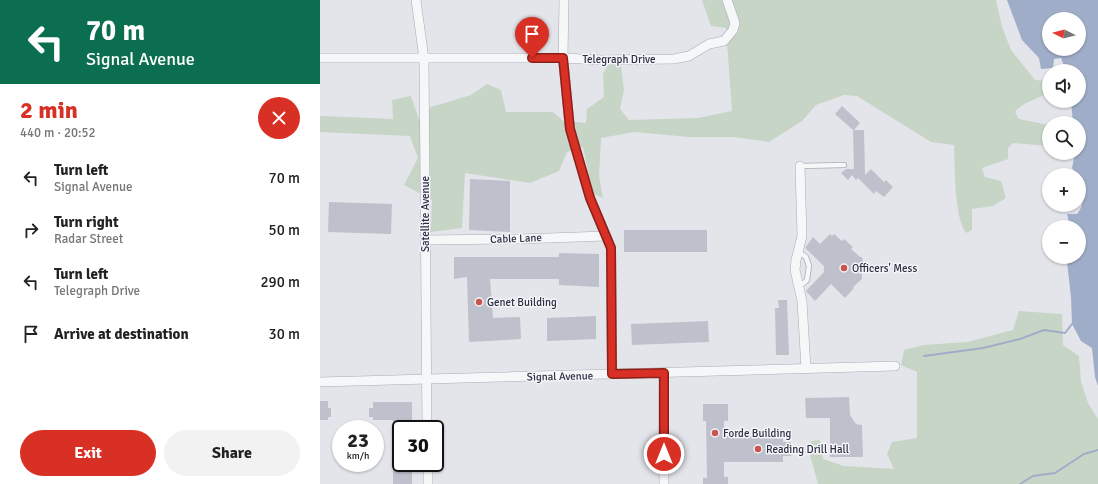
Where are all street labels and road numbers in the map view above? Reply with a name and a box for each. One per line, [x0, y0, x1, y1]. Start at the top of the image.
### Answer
street label: Telegraph Drive [583, 53, 655, 66]
street label: Satellite Avenue [419, 176, 432, 252]
street label: Cable Lane [490, 231, 542, 246]
street label: Signal Avenue [527, 369, 593, 384]

